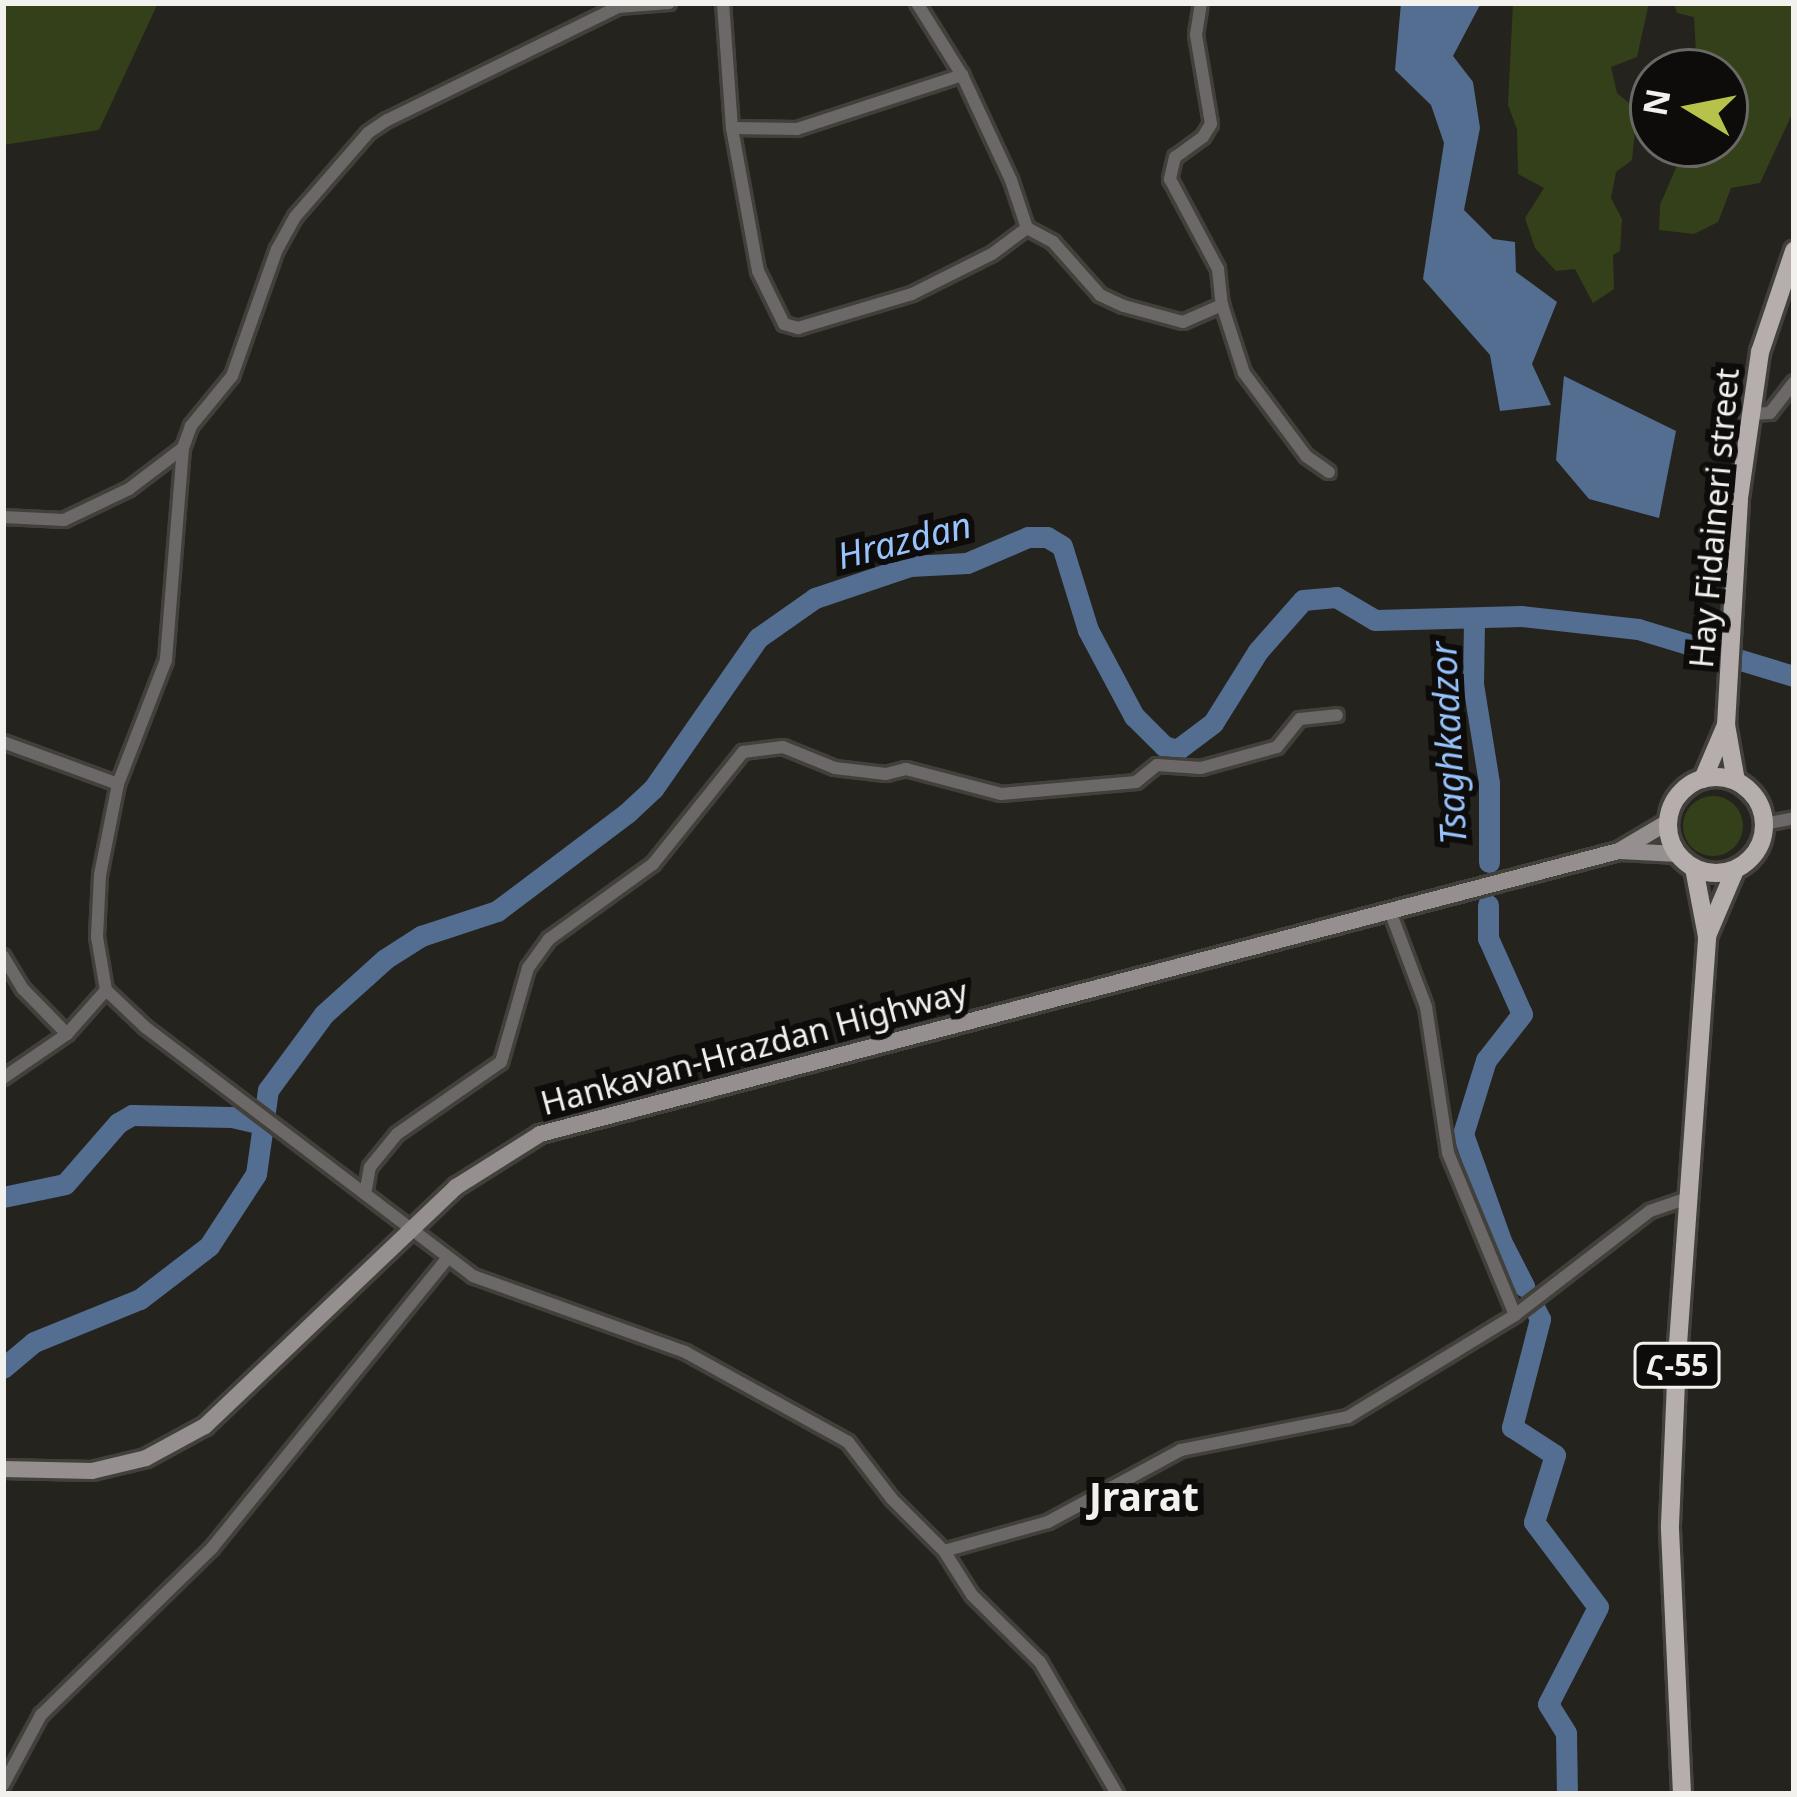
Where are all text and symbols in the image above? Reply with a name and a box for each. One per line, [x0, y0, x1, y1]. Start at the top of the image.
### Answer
north arrow [1629, 48, 1749, 168]
text: N [1632, 85, 1680, 119]
street label: Hay Fidaineri street [1681, 366, 1747, 670]
water label: Hrazdan [832, 503, 976, 577]
water label: Tsaghkadzor [1421, 640, 1475, 846]
street label: Hankavan-Hrazdan Highway [536, 971, 972, 1123]
road number: Հ-55 [1632, 1341, 1722, 1389]
district label: Jrarat [1089, 1473, 1199, 1519]

